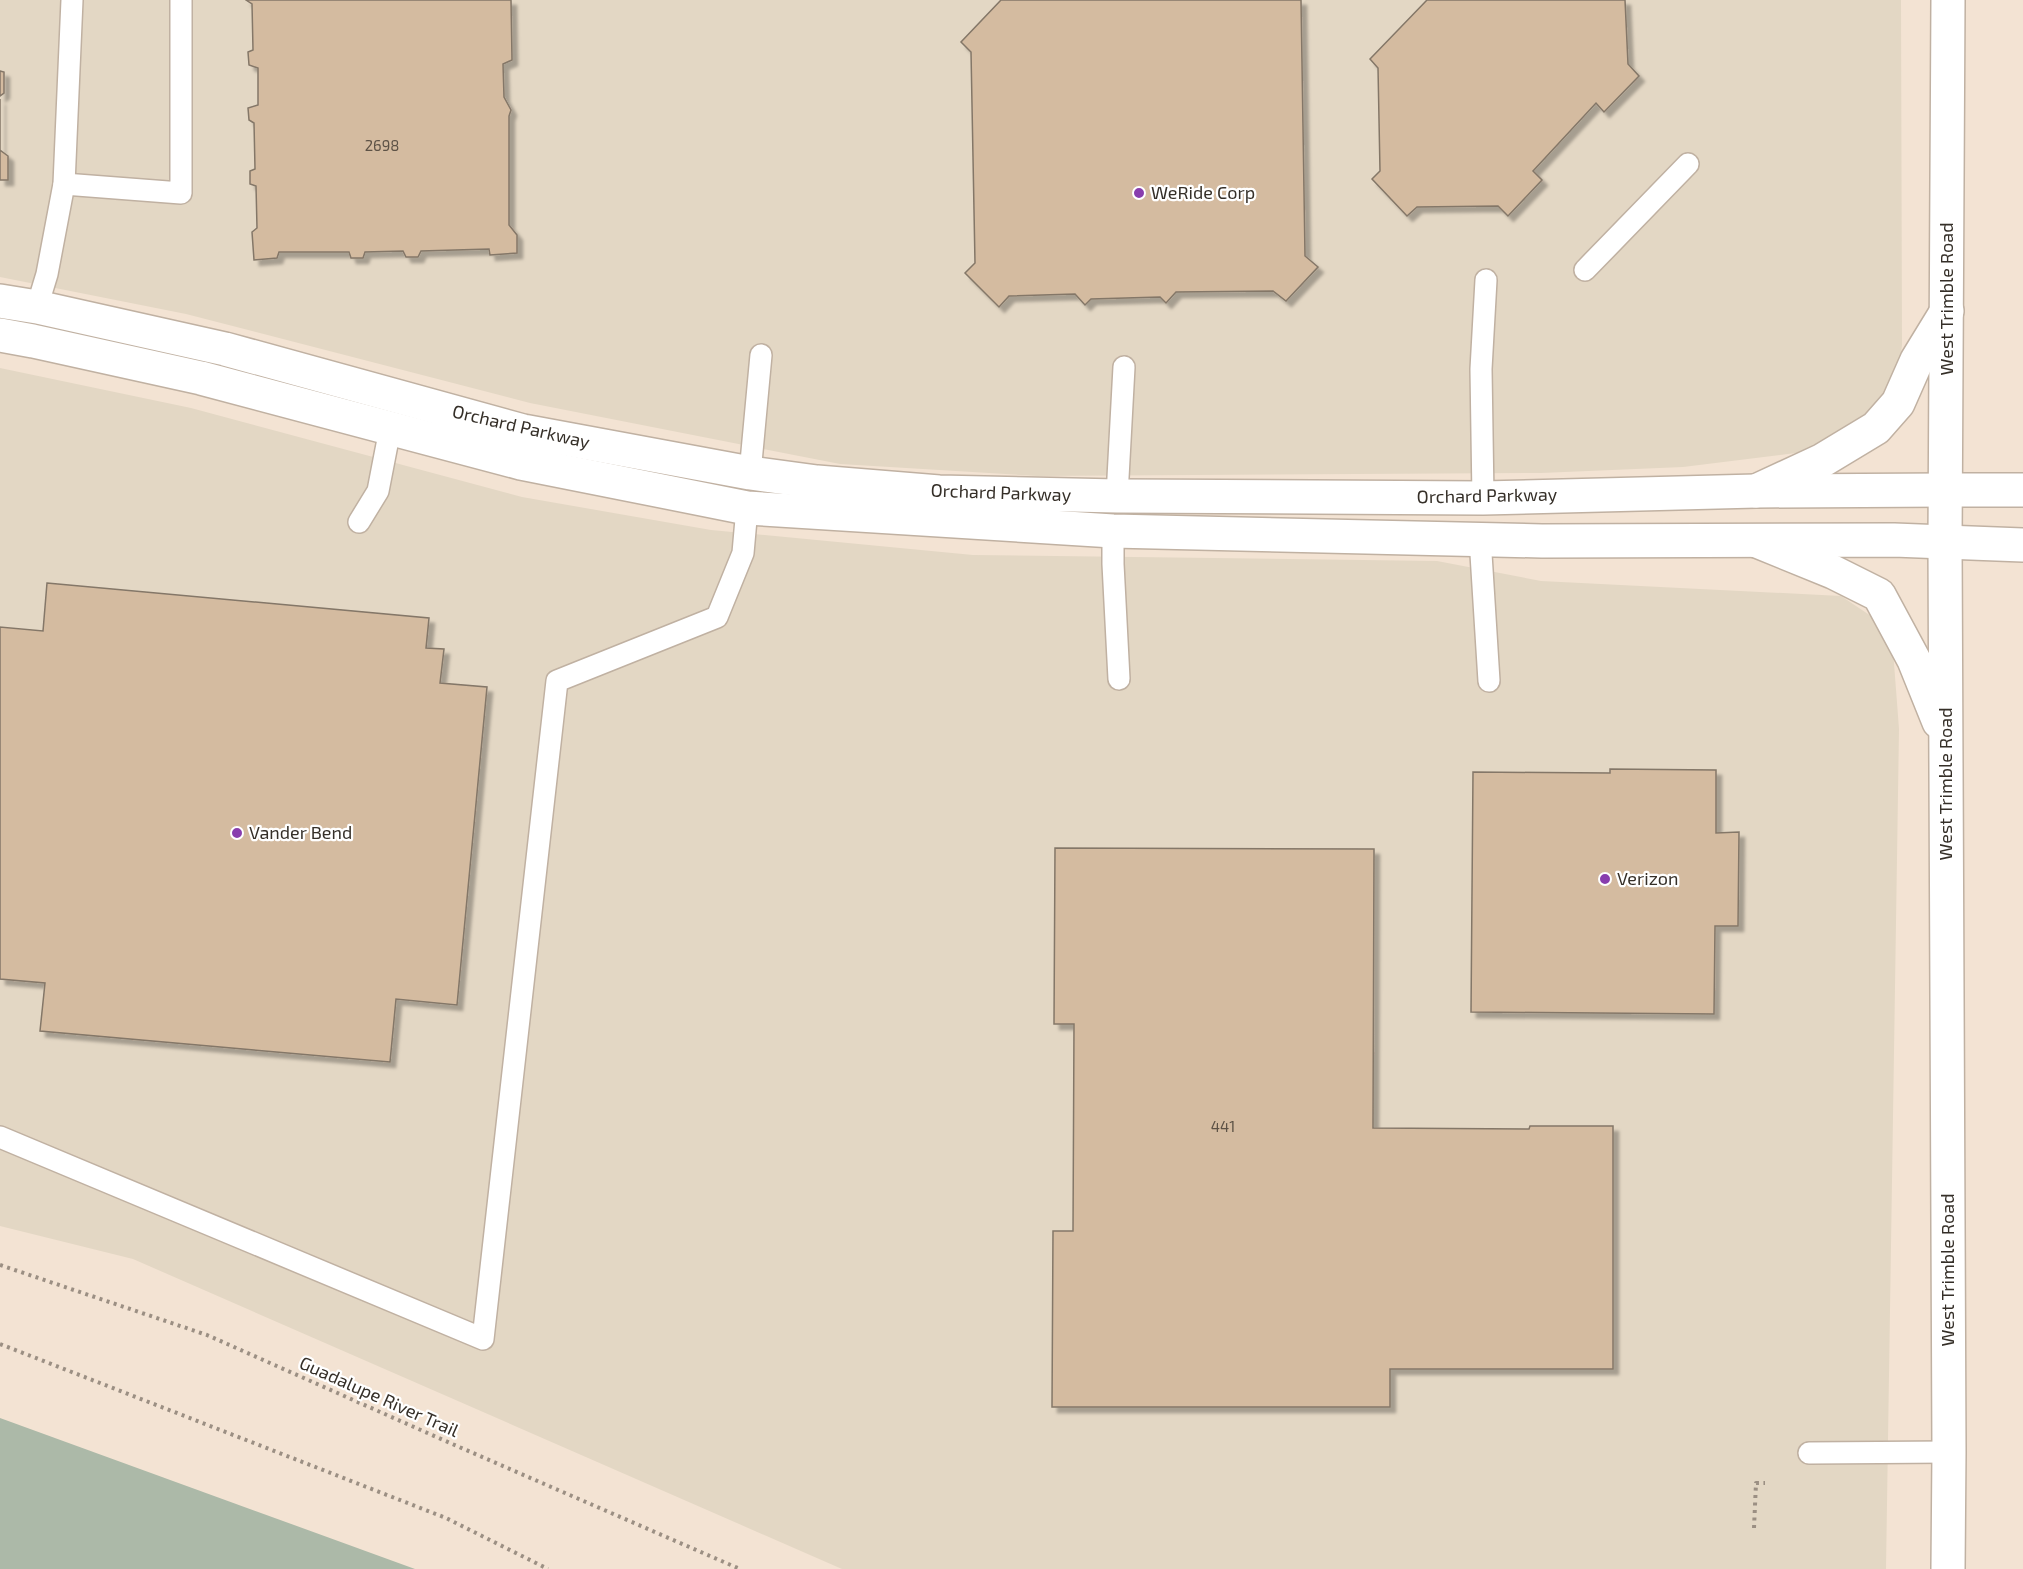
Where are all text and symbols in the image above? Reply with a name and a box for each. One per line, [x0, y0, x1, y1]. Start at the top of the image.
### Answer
house number: 2698 [365, 136, 399, 154]
place label: WeRide Corp [1151, 181, 1255, 203]
marker: WeRide Corp [1132, 186, 1146, 200]
street label: West Trimble Road [1935, 223, 1957, 375]
street label: Orchard Parkway [450, 400, 593, 453]
street label: Orchard Parkway [930, 479, 1072, 505]
street label: Orchard Parkway [1417, 483, 1558, 507]
street label: West Trimble Road [1934, 708, 1956, 860]
place label: Vander Bend [249, 821, 352, 843]
marker: Vander Bend [230, 826, 244, 840]
place label: Verizon [1617, 867, 1678, 889]
marker: Verizon [1598, 872, 1612, 886]
house number: 441 [1211, 1117, 1235, 1135]
street label: West Trimble Road [1936, 1194, 1958, 1346]
street label: Guadalupe River Trail [296, 1351, 463, 1441]

